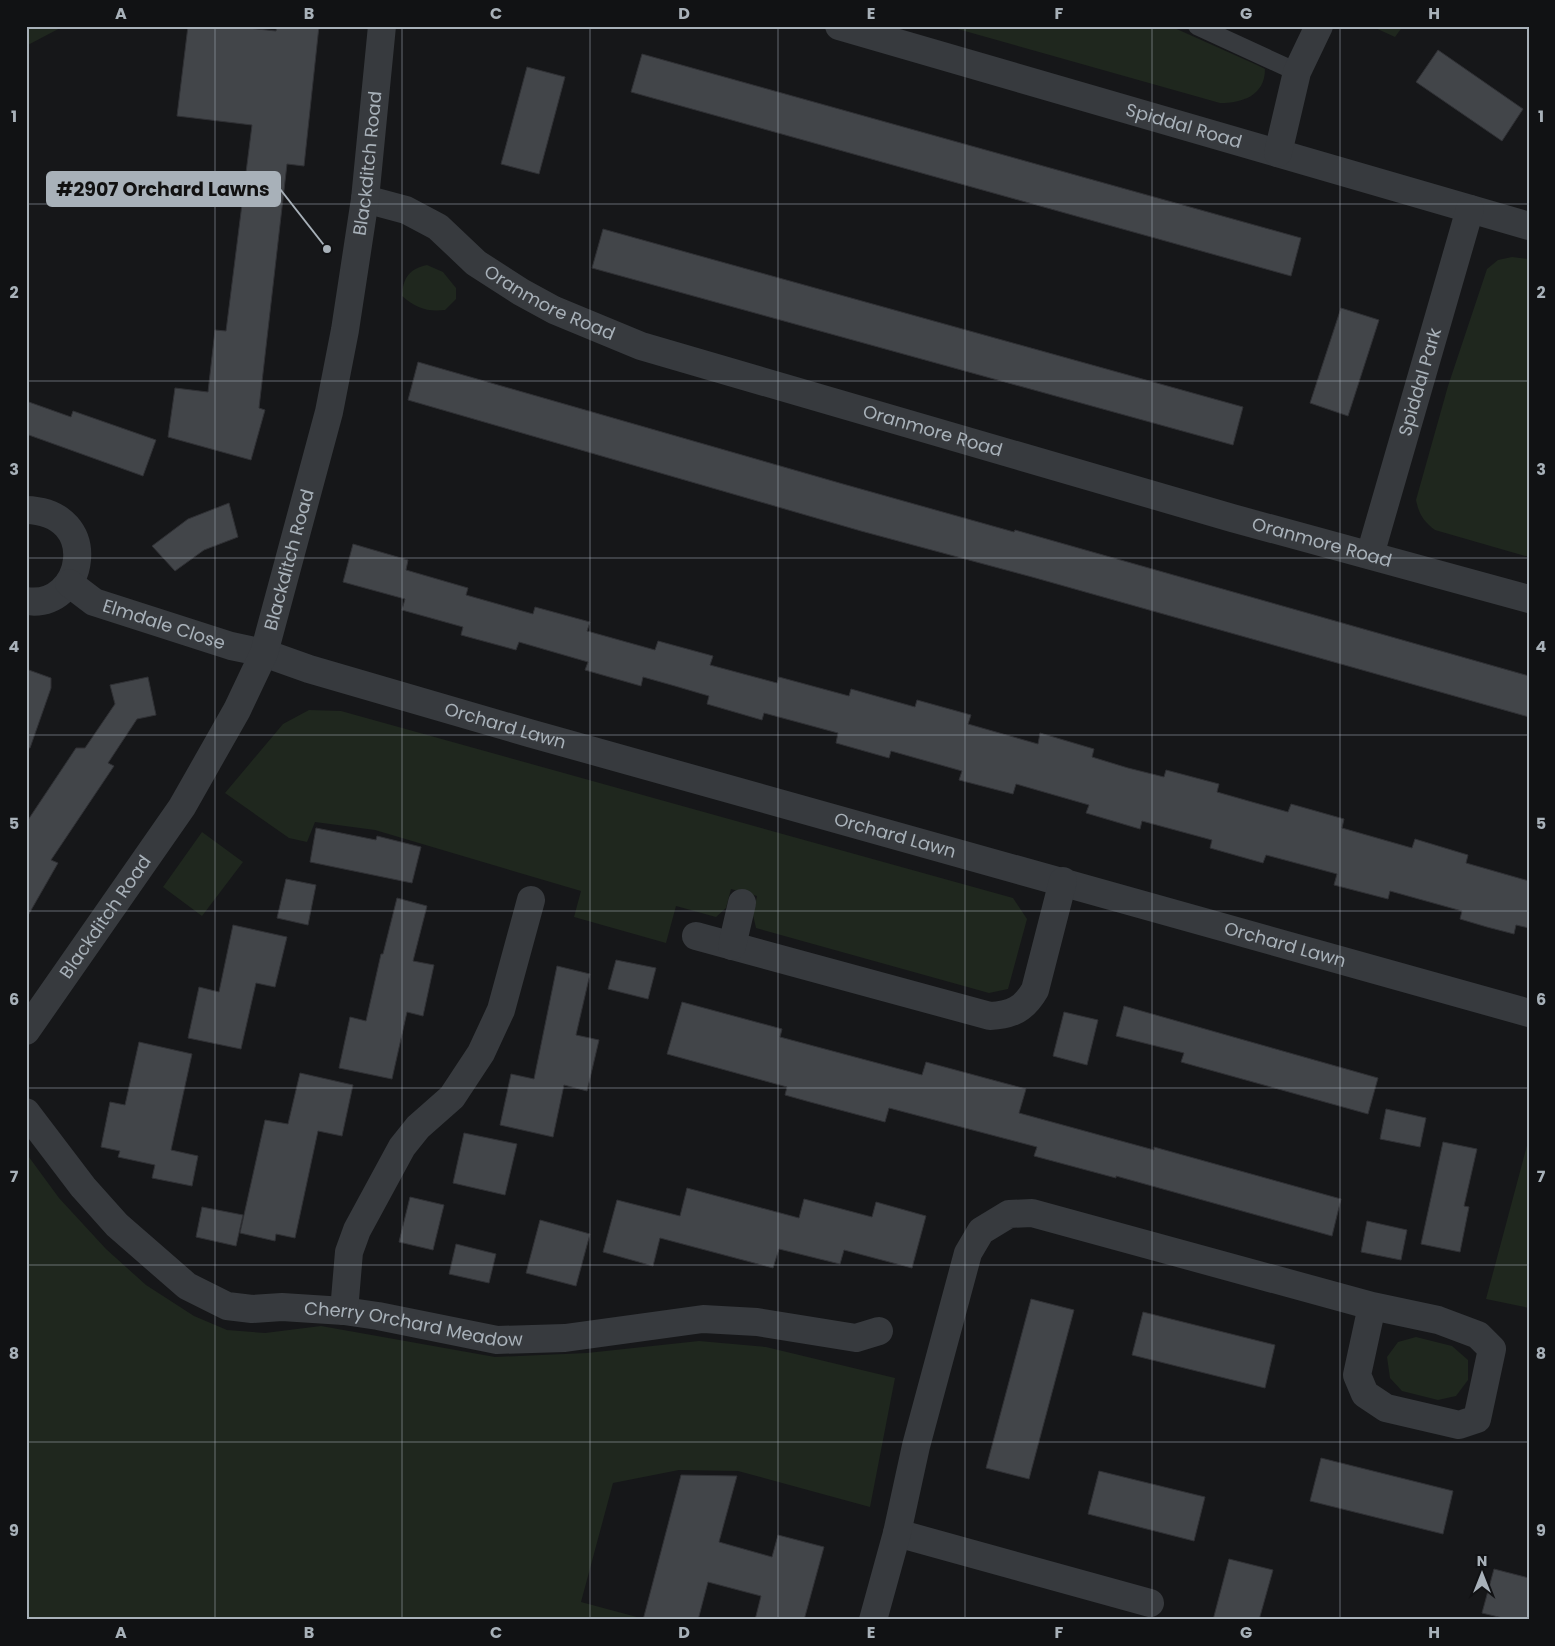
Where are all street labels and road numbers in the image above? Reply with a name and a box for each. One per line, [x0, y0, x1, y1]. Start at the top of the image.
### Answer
street label: Blackditch Road [347, 90, 388, 237]
street label: Spiddal Road [1123, 97, 1245, 154]
street label: Oranmore Road [479, 259, 619, 346]
street label: Spiddal Park [1392, 324, 1447, 439]
street label: Oranmore Road [860, 398, 1005, 463]
street label: Blackditch Road [258, 486, 320, 633]
street label: Oranmore Road [1249, 511, 1395, 573]
street label: Elmdale Close [100, 593, 229, 655]
street label: Orchard Lawn [441, 696, 569, 755]
street label: Orchard Lawn [831, 806, 959, 864]
street label: Blackditch Road [53, 850, 157, 983]
street label: Orchard Lawn [1221, 915, 1349, 973]
street label: Cherry Orchard Meadow [303, 1295, 523, 1352]

